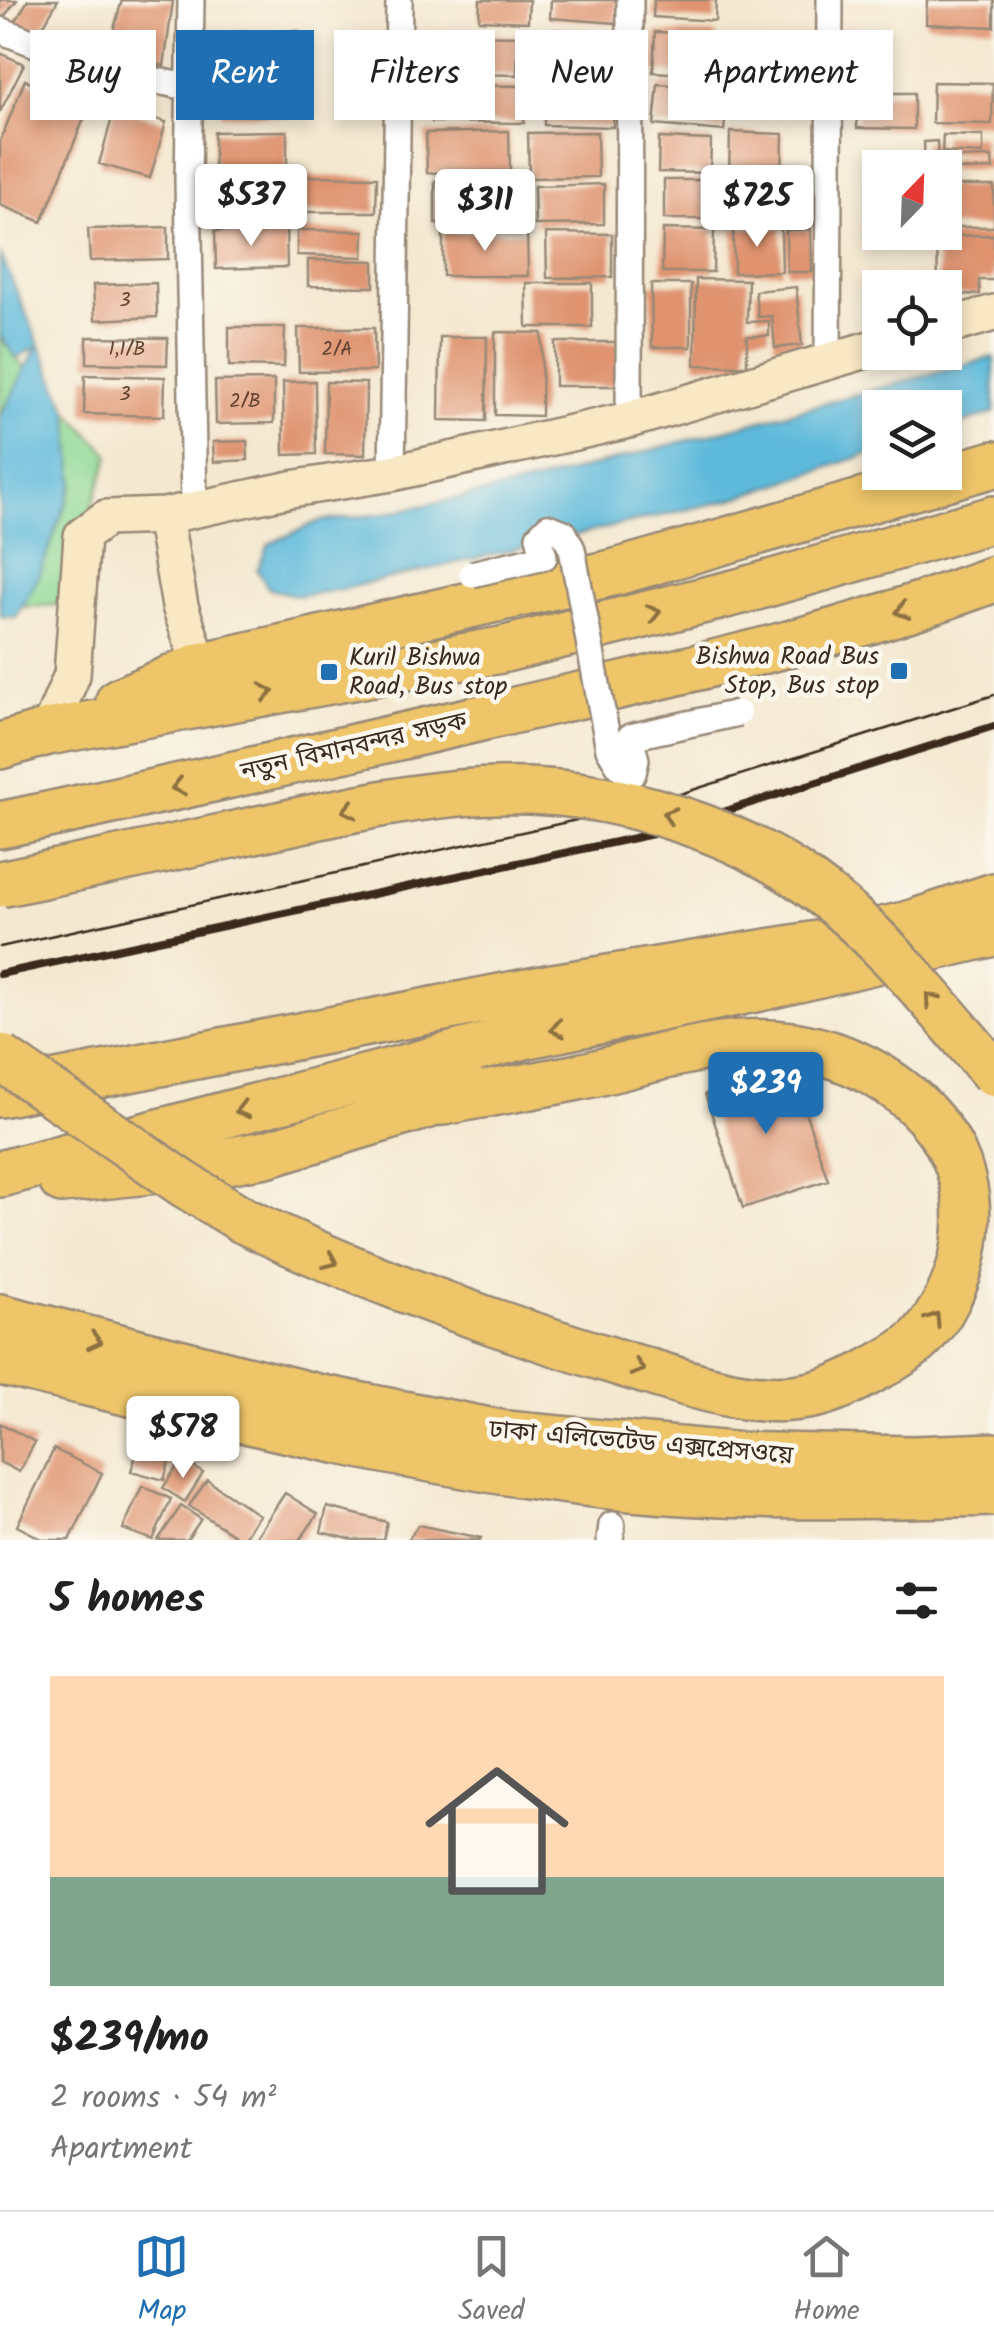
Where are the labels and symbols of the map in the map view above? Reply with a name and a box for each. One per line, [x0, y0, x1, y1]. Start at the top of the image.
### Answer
north arrow [862, 150, 962, 250]
pin: $537 [192, 164, 310, 249]
pin: $725 [698, 165, 816, 250]
pin: $311 [426, 169, 544, 254]
house number: 3 [119, 285, 131, 317]
house number: 1,1/B [109, 334, 145, 366]
house number: 2/A [322, 334, 352, 366]
house number: 3 [119, 379, 131, 411]
house number: 2/B [229, 386, 261, 418]
one-way arrow [894, 599, 911, 619]
one-way arrow [645, 604, 662, 625]
place label: Bishwa Road Bus Stop, Bus stop [696, 637, 879, 706]
place label: Kuril Bishwa Road, Bus stop [349, 638, 507, 707]
marker: Bishwa Road Bus Stop, Bus stop [888, 660, 910, 682]
marker: Kuril Bishwa Road, Bus stop [318, 661, 340, 683]
one-way arrow [259, 682, 275, 703]
street label: নতুন বিমানবন্দর সড়ক [236, 701, 472, 793]
one-way arrow [170, 775, 187, 796]
one-way arrow [340, 798, 357, 819]
one-way arrow [661, 807, 678, 827]
one-way arrow [924, 992, 942, 1011]
one-way arrow [549, 1018, 566, 1039]
pin: $239 [707, 1052, 825, 1137]
one-way arrow [234, 1099, 251, 1120]
one-way arrow [321, 1249, 339, 1269]
one-way arrow [922, 1312, 941, 1330]
one-way arrow [86, 1329, 103, 1350]
one-way arrow [628, 1356, 645, 1377]
pin: $578 [124, 1396, 242, 1481]
street label: ঢাকা এলিভেটেড এক্সপ্রেসওয়ে [486, 1410, 795, 1476]

